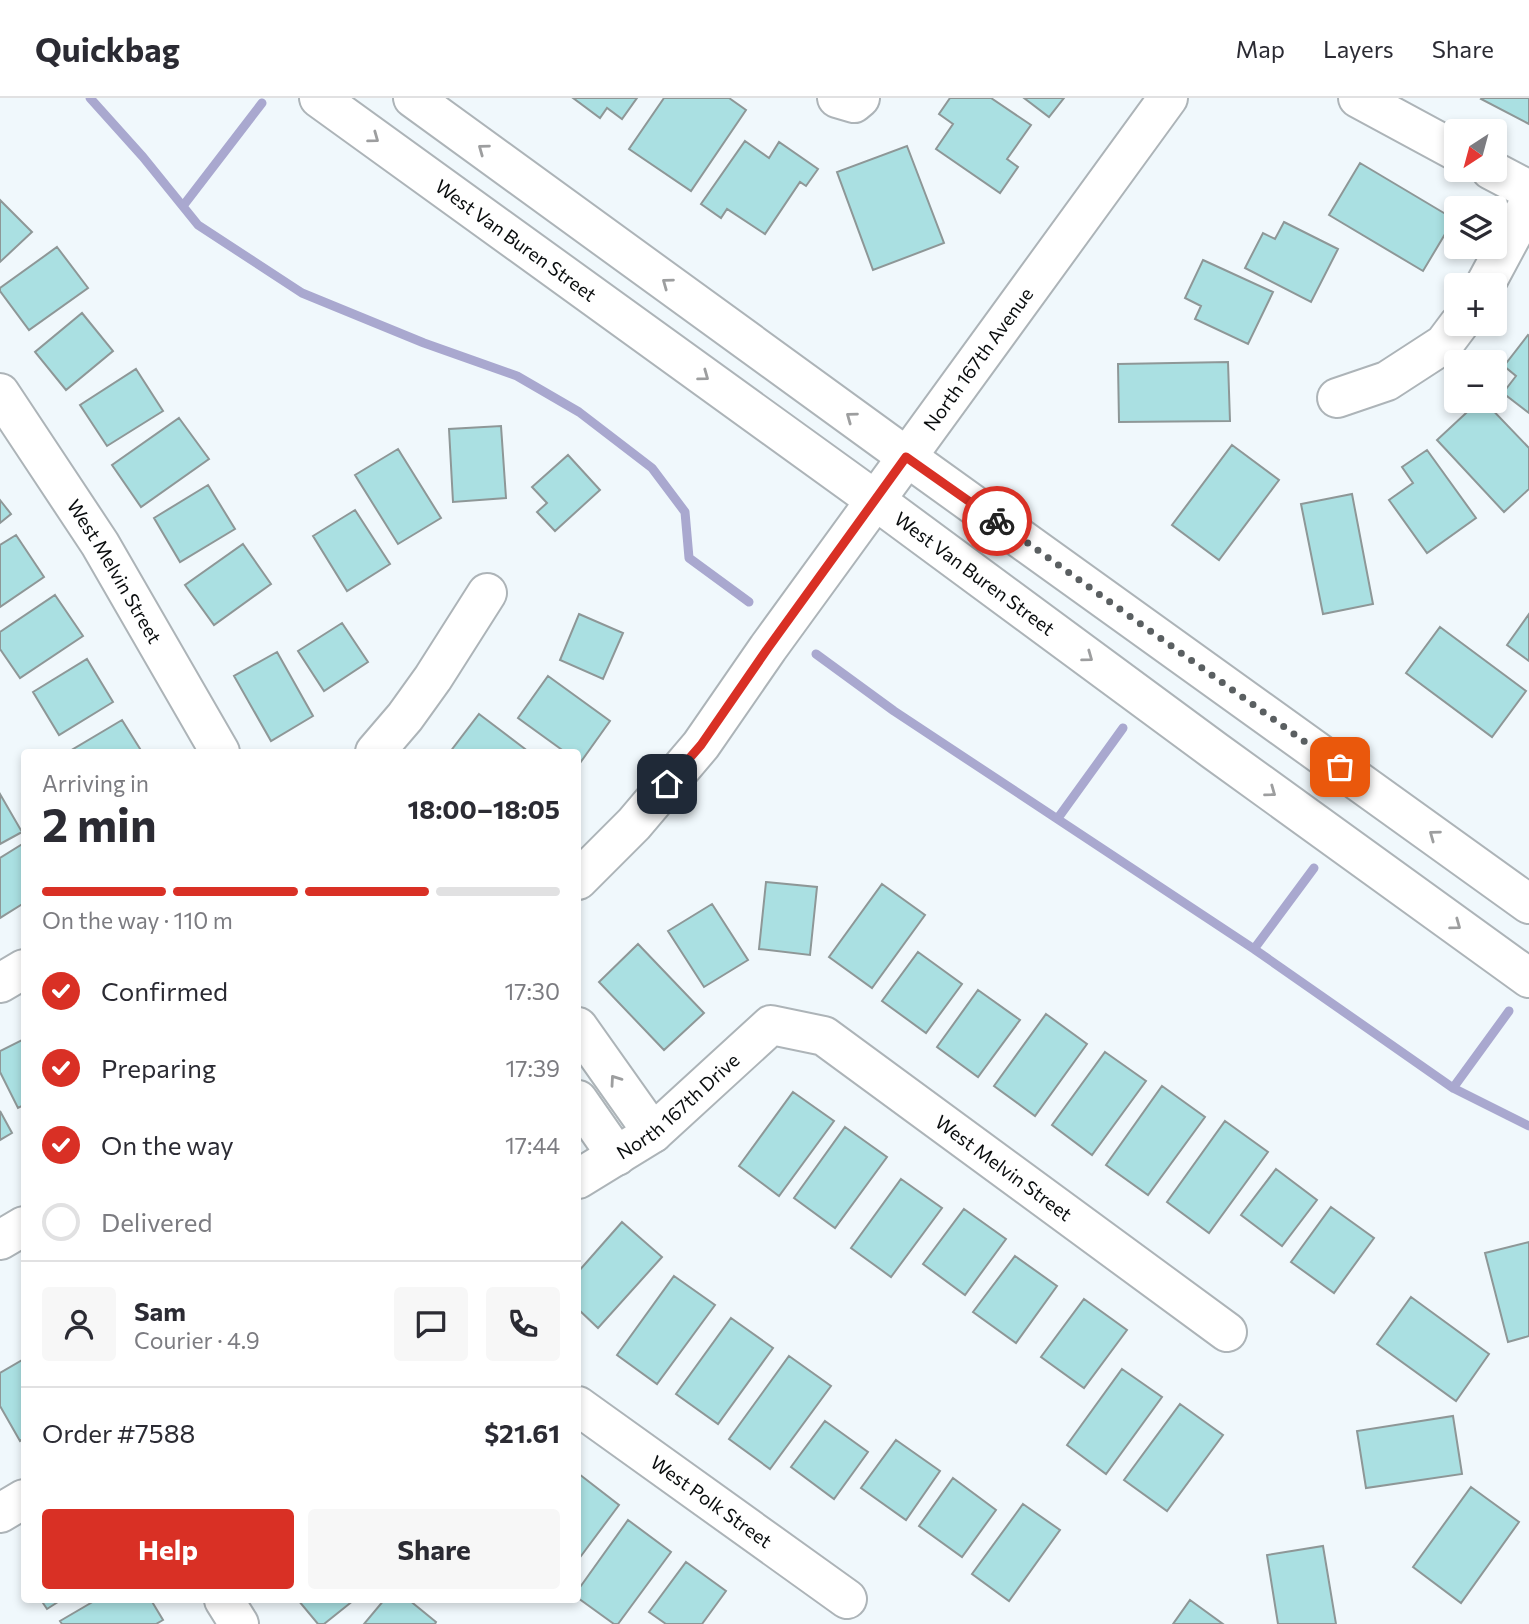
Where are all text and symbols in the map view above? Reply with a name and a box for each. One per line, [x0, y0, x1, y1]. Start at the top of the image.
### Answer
text: Quickbag [35, 28, 180, 69]
text: Map [1236, 34, 1285, 63]
text: Layers [1323, 34, 1394, 63]
text: Share [1432, 34, 1494, 63]
north arrow [1444, 119, 1507, 182]
map controls [1444, 119, 1507, 413]
one-way arrow [366, 130, 379, 142]
one-way arrow [478, 145, 491, 157]
street label: West Van Buren Street [431, 174, 601, 306]
button: layers [1444, 196, 1507, 259]
button: + [1444, 273, 1507, 336]
one-way arrow [662, 279, 675, 291]
street label: North 167th Avenue [918, 283, 1037, 435]
button: − [1444, 350, 1507, 413]
one-way arrow [697, 368, 709, 381]
one-way arrow [846, 413, 859, 425]
courier [962, 486, 1032, 556]
street label: West Melvin Street [63, 495, 167, 647]
icon: bike [978, 502, 1016, 540]
street label: West Van Buren Street [890, 507, 1060, 640]
one-way arrow [1080, 649, 1093, 661]
pin [1310, 737, 1370, 797]
icon: bag [1321, 748, 1359, 786]
pin [637, 754, 697, 814]
icon: home [648, 765, 686, 803]
text: Arriving in [42, 769, 149, 797]
one-way arrow [1263, 783, 1276, 796]
text: 18:00–18:05 [408, 793, 560, 824]
text: 2 min [42, 795, 157, 851]
one-way arrow [1429, 831, 1442, 843]
text: On the way · 110 m [42, 906, 233, 934]
one-way arrow [1448, 917, 1460, 929]
icon: check [42, 972, 80, 1010]
text: Confirmed [101, 975, 228, 1006]
text: 17:30 [504, 977, 560, 1005]
street label: North 167th Drive [612, 1048, 744, 1164]
icon: check [42, 1049, 80, 1087]
text: Preparing [101, 1052, 216, 1083]
text: 17:39 [506, 1054, 560, 1082]
one-way arrow [611, 1075, 623, 1088]
street label: West Melvin Street [931, 1110, 1077, 1226]
icon: check [42, 1126, 80, 1164]
text: On the way [101, 1129, 234, 1160]
text: 17:44 [505, 1131, 560, 1159]
text: Delivered [101, 1206, 212, 1237]
button: person [42, 1287, 116, 1361]
button: chat [394, 1287, 468, 1361]
button: phone [486, 1287, 560, 1361]
text: Sam [134, 1295, 186, 1326]
text: Courier · 4.9 [134, 1326, 260, 1354]
text: Order #7588 [42, 1417, 195, 1448]
text: $21.61 [484, 1417, 560, 1448]
street label: West Polk Street [646, 1450, 777, 1553]
button: Help [42, 1509, 294, 1589]
button: Share [308, 1509, 560, 1589]

